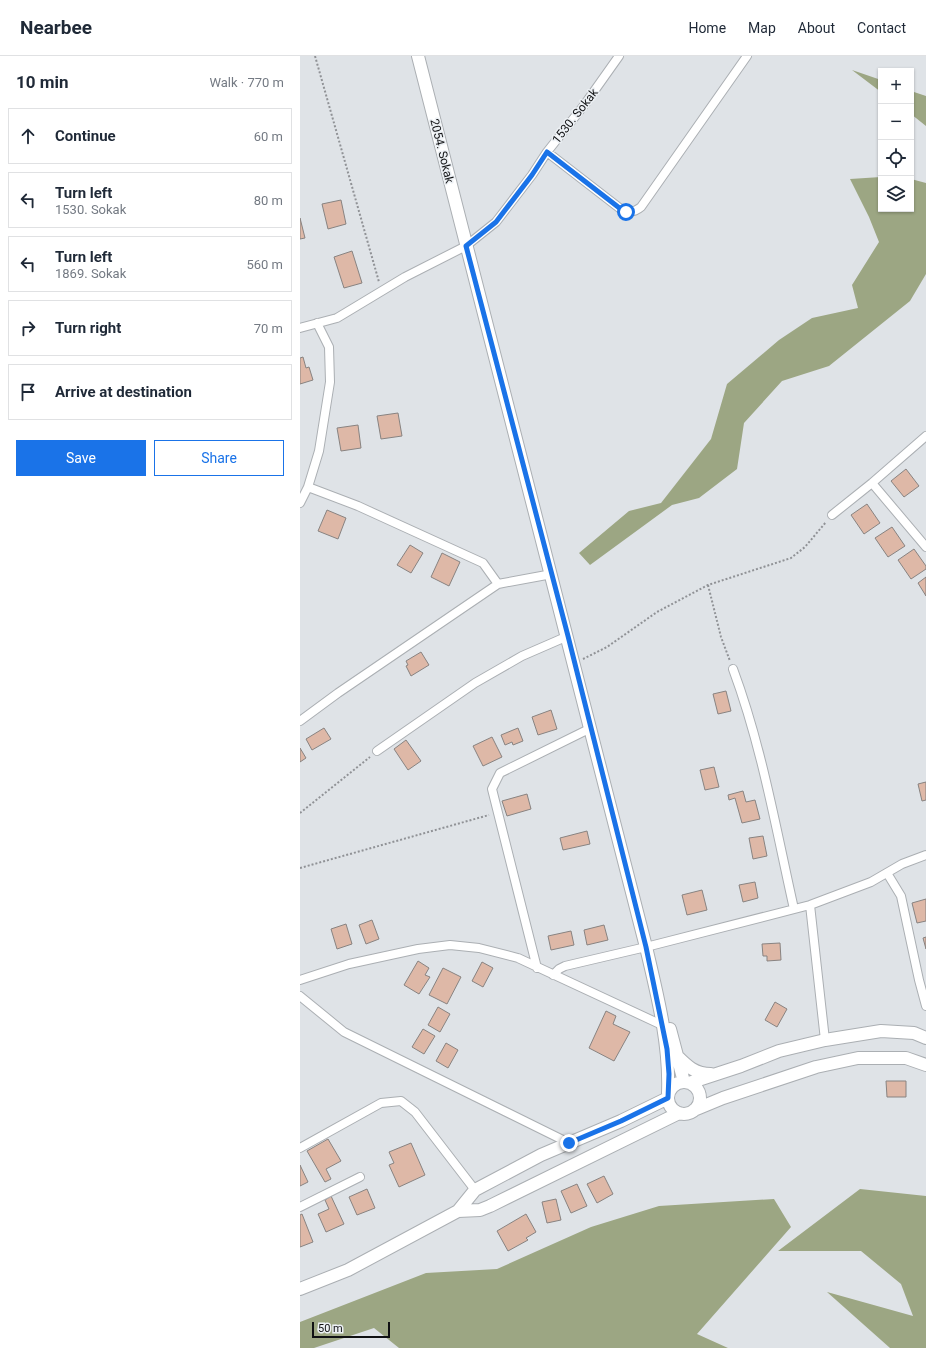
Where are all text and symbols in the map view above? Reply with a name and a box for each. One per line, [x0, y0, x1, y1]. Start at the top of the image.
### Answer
text: Nearbee [20, 16, 92, 39]
text: Home [688, 20, 726, 36]
text: Map [748, 20, 776, 36]
text: About [798, 20, 835, 36]
text: Contact [857, 20, 906, 36]
map controls [878, 68, 914, 212]
button: + [878, 68, 914, 104]
text: 10 min [16, 72, 69, 92]
text: Walk · 770 m [209, 75, 284, 90]
street label: 1530. Sokak [549, 85, 601, 146]
button: − [878, 104, 914, 140]
street label: 2054. Sokak [427, 117, 457, 185]
icon: ahead [17, 125, 39, 147]
text: Continue [55, 127, 116, 145]
text: 60 m [254, 129, 283, 144]
button: locate [878, 140, 914, 176]
button: layers [878, 176, 914, 212]
text: Turn left [55, 184, 112, 202]
icon: left [17, 189, 39, 211]
text: 80 m [254, 193, 283, 208]
text: 1530. Sokak [55, 202, 126, 217]
route start [617, 203, 635, 221]
text: Turn left [55, 248, 112, 266]
icon: left [17, 253, 39, 275]
text: 560 m [246, 257, 283, 272]
text: 1869. Sokak [55, 266, 126, 281]
icon: right [17, 317, 39, 339]
text: Turn right [55, 319, 121, 337]
text: 70 m [254, 321, 283, 336]
icon: arrive [17, 381, 39, 403]
text: Arrive at destination [55, 383, 192, 401]
button: Save [16, 440, 146, 476]
button: Share [154, 440, 284, 476]
route end [560, 1134, 578, 1152]
scale bar [312, 1320, 390, 1339]
text: 50 m [318, 1322, 343, 1335]

